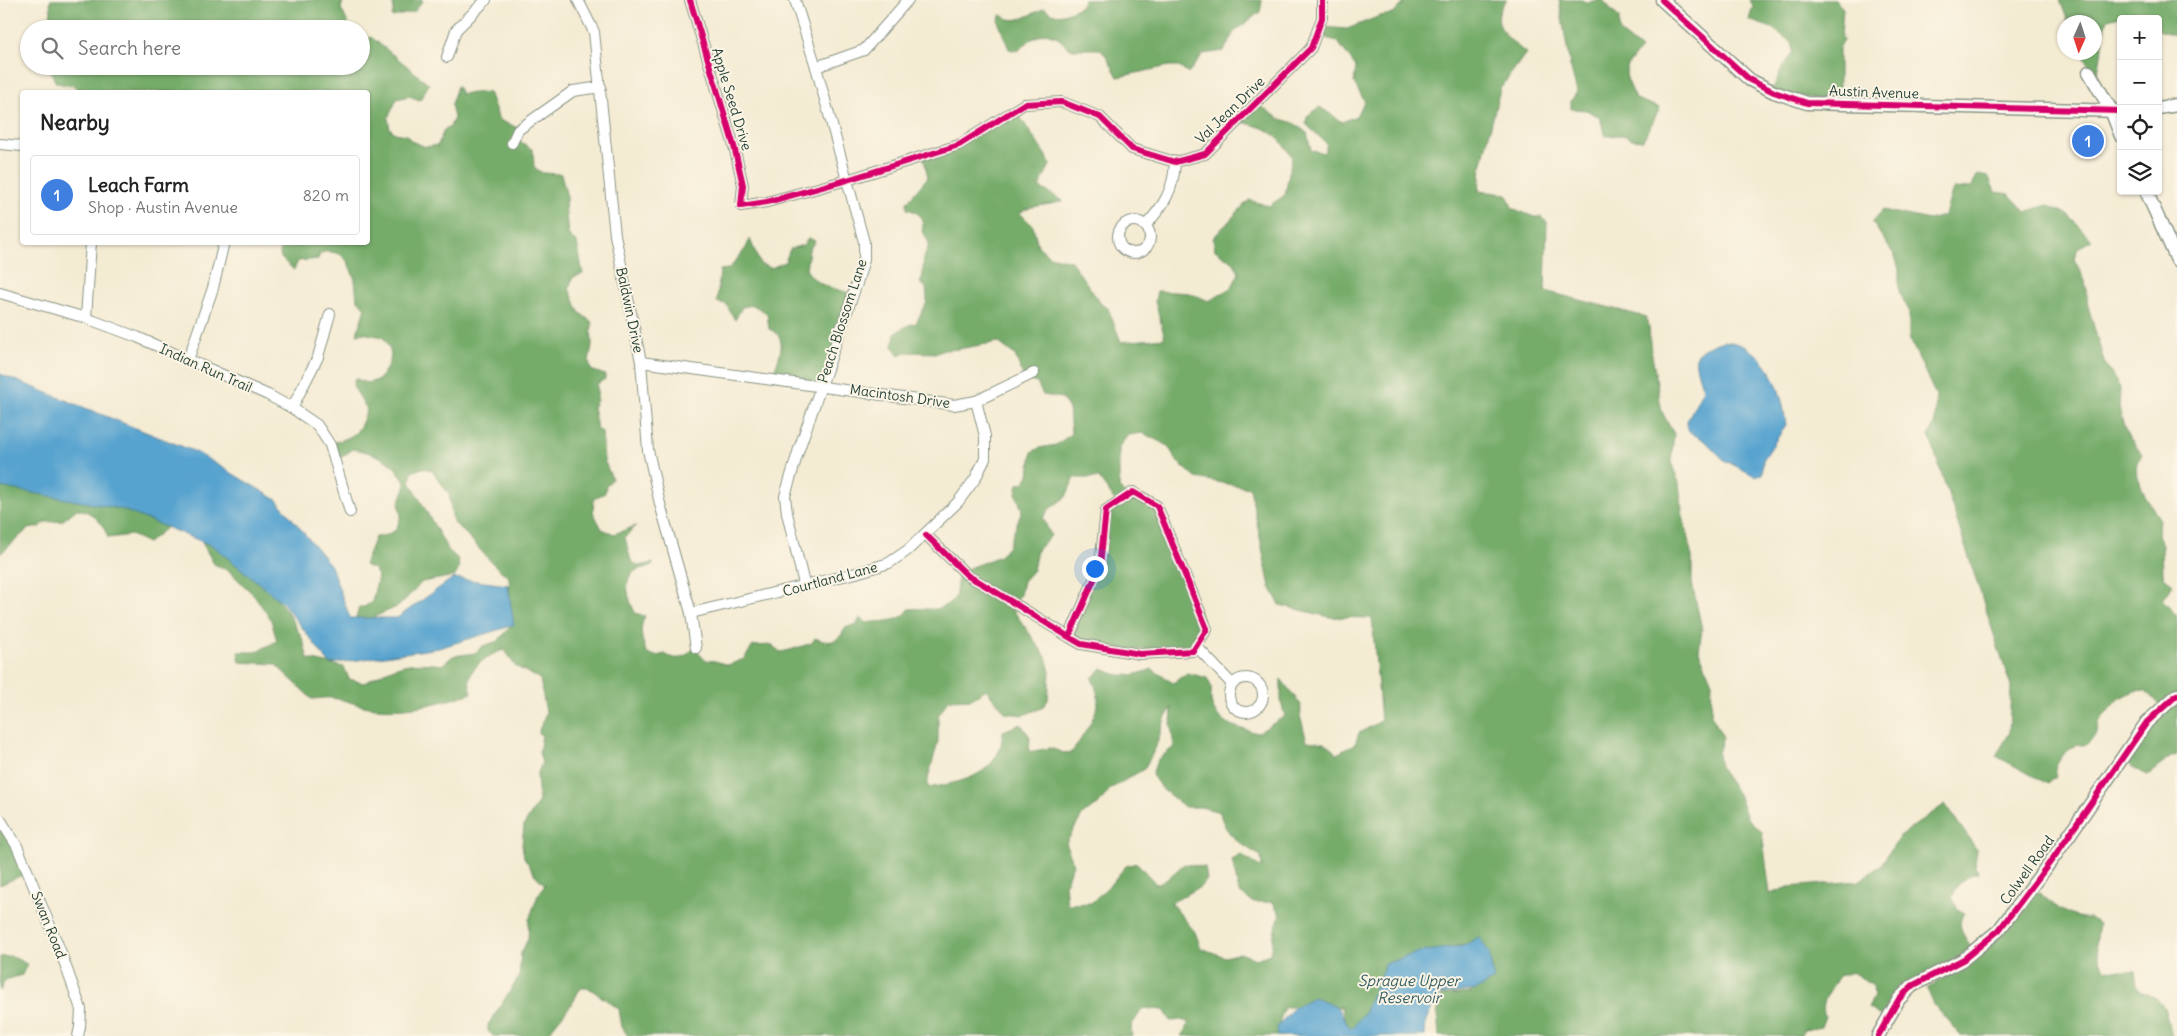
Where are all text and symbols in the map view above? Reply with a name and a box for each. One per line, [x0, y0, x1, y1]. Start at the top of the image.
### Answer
north arrow [2057, 15, 2102, 60]
map controls [2117, 15, 2162, 195]
button: + [2117, 15, 2162, 60]
search box [20, 20, 370, 75]
icon: search [38, 34, 66, 62]
text: Search here [78, 36, 181, 60]
street label: Apple Seed Drive [708, 45, 756, 153]
button: − [2117, 60, 2162, 105]
street label: Val Jean Drive [1191, 72, 1269, 148]
street label: Austin Avenue [1829, 81, 1919, 103]
button: locate [2117, 105, 2162, 150]
text: Nearby [40, 109, 110, 136]
pin: 1 [2072, 122, 2104, 160]
button: layers [2117, 150, 2162, 195]
text: Leach Farm [88, 173, 189, 197]
text: 1 [54, 185, 60, 205]
text: 820 m [303, 185, 349, 205]
text: Shop · Austin Avenue [88, 197, 238, 217]
street label: Peach Blossom Lane [813, 257, 871, 385]
street label: Baldwin Drive [612, 265, 648, 355]
street label: Indian Run Trail [157, 340, 255, 396]
street label: Macintosh Drive [849, 380, 951, 412]
your location [1082, 556, 1108, 582]
street label: Courtland Lane [781, 558, 879, 600]
street label: Colwell Road [1996, 832, 2058, 908]
street label: Swan Road [27, 889, 71, 961]
water label: Sprague Upper Reservoir [1358, 971, 1462, 1007]

